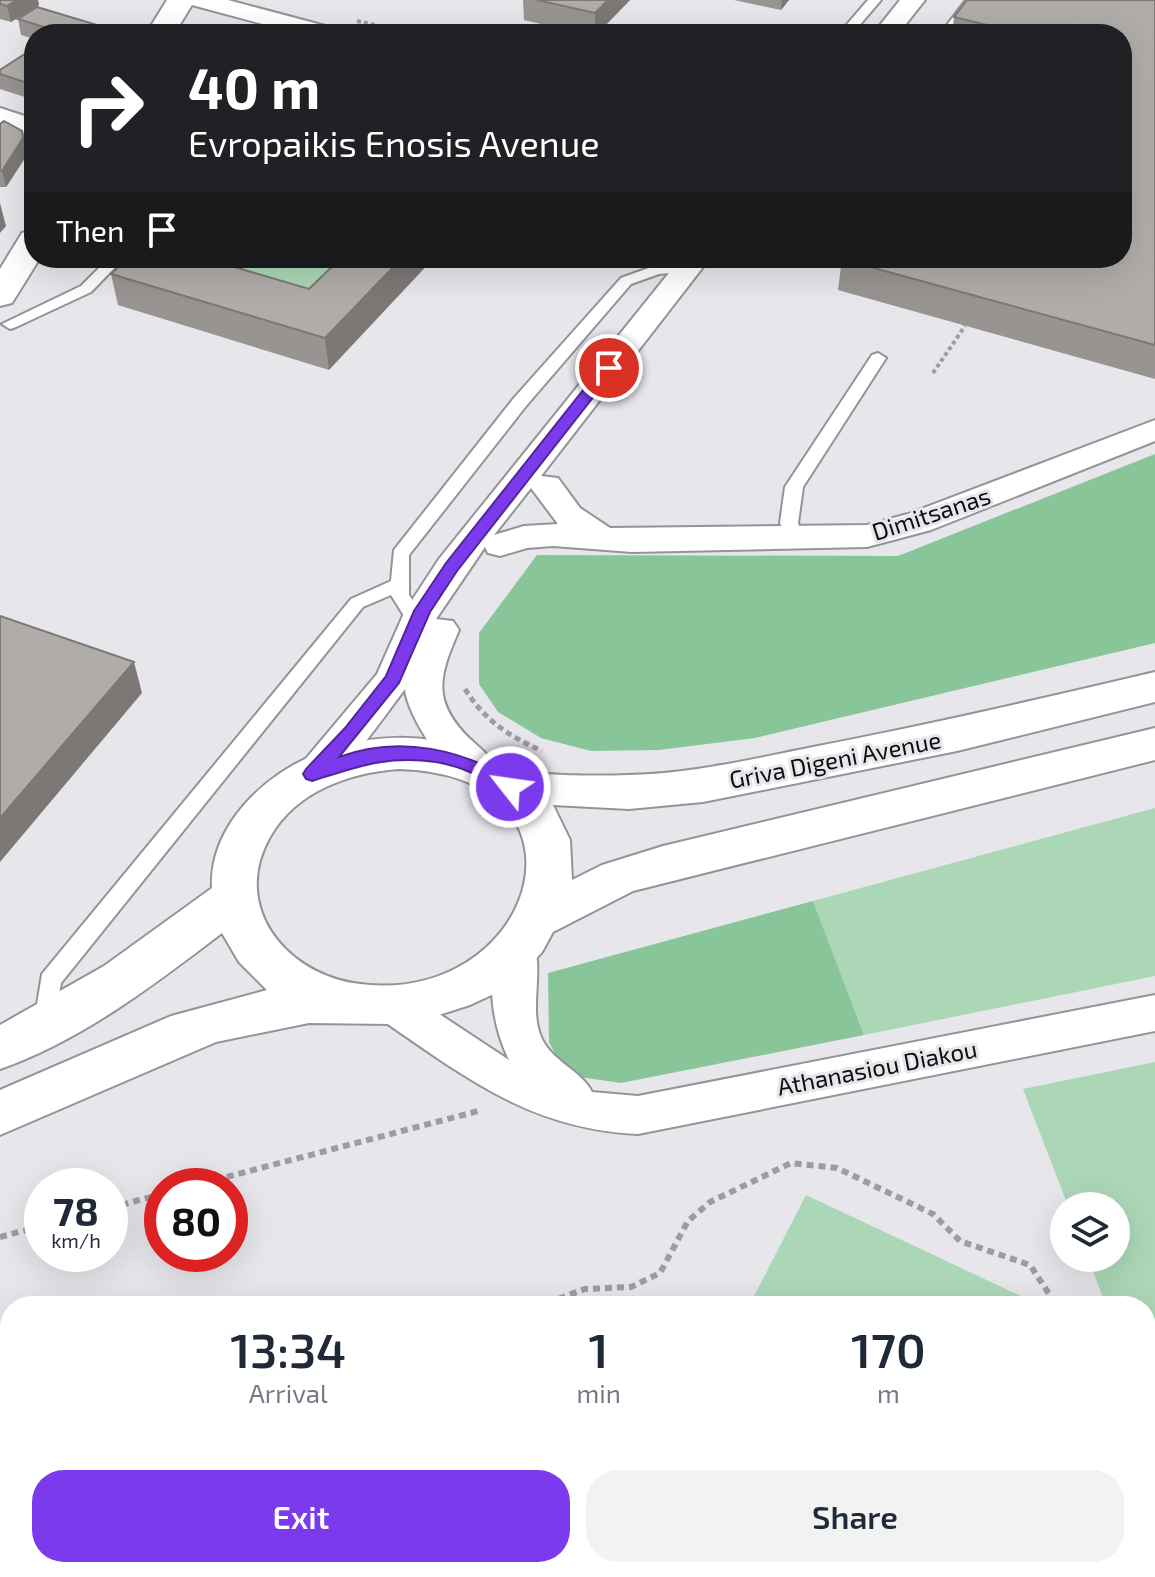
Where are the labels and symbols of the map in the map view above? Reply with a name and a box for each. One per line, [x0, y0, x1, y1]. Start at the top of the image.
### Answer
pin [575, 334, 643, 402]
street label: Dimitsanas [868, 480, 994, 546]
street label: Griva Digeni Avenue [727, 724, 943, 794]
position arrow [468, 745, 552, 829]
street label: Athanasiou Diakou [775, 1033, 979, 1101]
speed limit sign: 80 [144, 1168, 248, 1272]

